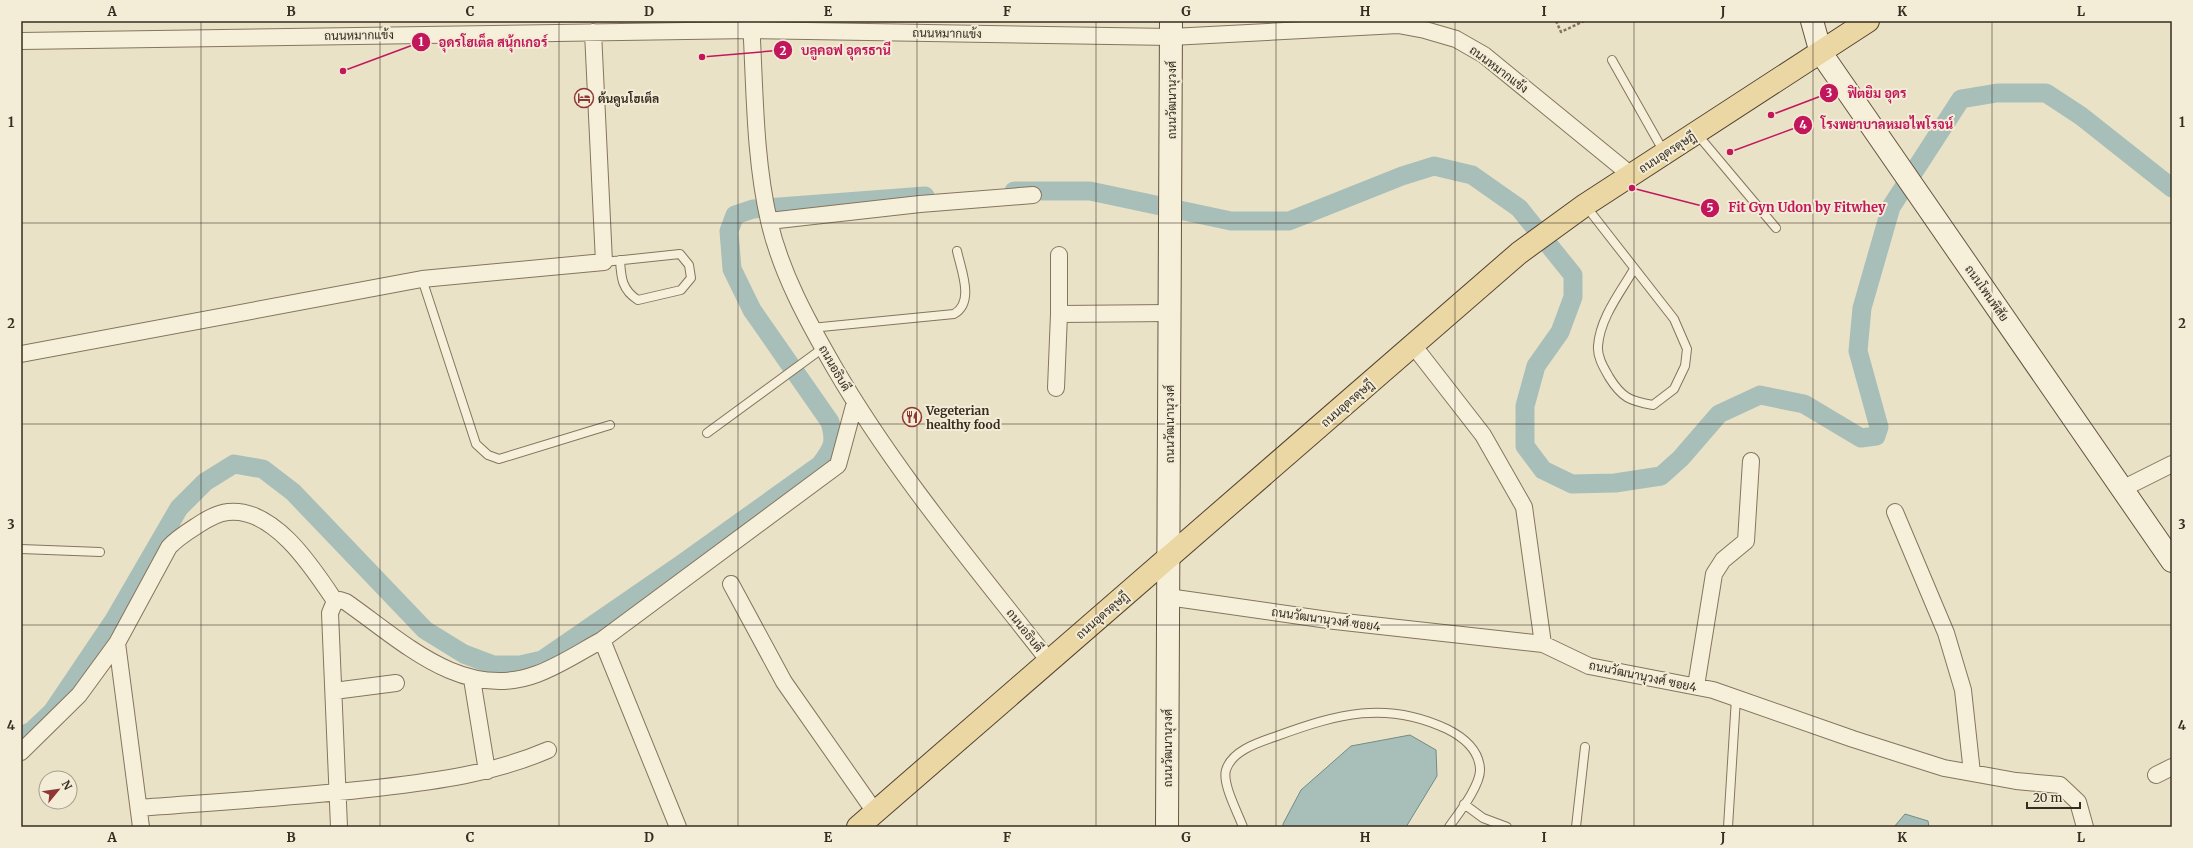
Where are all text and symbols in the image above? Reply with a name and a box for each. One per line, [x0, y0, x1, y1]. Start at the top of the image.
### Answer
text: A [106, 3, 117, 20]
text: B [286, 3, 296, 20]
text: C [466, 3, 475, 20]
text: D [644, 3, 654, 20]
text: E [824, 3, 833, 20]
text: F [1003, 3, 1011, 20]
text: G [1181, 3, 1191, 20]
text: H [1360, 3, 1371, 20]
text: I [1541, 3, 1547, 20]
text: J [1719, 3, 1726, 20]
text: K [1897, 3, 1907, 20]
text: L [2077, 3, 2086, 20]
street label: ถนนหมากแข้ง [912, 25, 982, 41]
street label: ถนนหมากแข้ง [324, 27, 394, 43]
callout: อุดรโฮเต็ล สนุ้กเกอร์ [411, 30, 556, 55]
text: อุดรโฮเต็ล สนุ้กเกอร์ [439, 32, 549, 53]
text: 1 [418, 34, 424, 49]
callout: บลูคอฟ อุดรธานี [773, 38, 898, 63]
text: บลูคอฟ อุดรธานี [801, 41, 891, 61]
street label: ถนนหมากแข้ง [1467, 42, 1531, 96]
text: 2 [779, 43, 787, 58]
street label: ถนนวัฒนานุวงศ์ [1164, 61, 1181, 139]
callout: ฟิตยิม อุดร [1819, 80, 1914, 105]
text: 3 [1826, 85, 1833, 100]
text: ฟิตยิม อุดร [1847, 85, 1907, 104]
hotel icon: ต้นคูนโฮเต็ล [573, 87, 595, 109]
place label: ต้นคูนโฮเต็ล [598, 91, 659, 107]
callout: โรงพยาบาลหมอไพโรจน์ [1793, 112, 1962, 137]
text: 1 [8, 114, 14, 131]
text: 1 [2179, 114, 2185, 131]
text: โรงพยาบาลหมอไพโรจน์ [1820, 115, 1954, 133]
text: 4 [1799, 117, 1807, 132]
street label: ถนนอุดรดุษฎี [1636, 128, 1699, 178]
callout: Fit Gyn Udon by Fitwhey [1700, 195, 1893, 220]
text: Fit Gyn Udon by Fitwhey [1728, 199, 1886, 216]
text: 5 [1706, 200, 1714, 215]
street label: ถนนโพนพิสัย [1962, 262, 2012, 324]
text: 2 [7, 315, 15, 332]
text: 2 [2178, 315, 2186, 332]
street label: ถนนอธิบดี [816, 342, 854, 394]
street label: ถนนอุดรดุษฎี [1318, 376, 1378, 431]
street label: ถนนวัฒนานุวงศ์ [1162, 385, 1179, 463]
place label: Vegeterian healthy food [925, 403, 1001, 432]
restaurant icon: Vegeterian healthy food [901, 406, 923, 428]
text: 3 [7, 516, 15, 533]
text: 3 [2178, 516, 2186, 533]
street label: ถนนอุดรดุษฎี [1073, 588, 1133, 643]
street label: ถนนวัฒนานุวงศ์ ซอย4 [1270, 604, 1382, 636]
street label: ถนนอธิบดี [1003, 605, 1047, 655]
street label: ถนนวัฒนานุวงศ์ ซอย4 [1587, 657, 1699, 697]
street label: ถนนวัฒนานุวงศ์ [1160, 709, 1177, 787]
text: 4 [7, 717, 16, 734]
text: 4 [2178, 717, 2187, 734]
north arrow [38, 770, 78, 810]
text: N [59, 778, 75, 793]
scale bar [2027, 784, 2080, 810]
text: 20 m [2033, 790, 2062, 805]
text: A [106, 829, 117, 846]
text: B [286, 829, 296, 846]
text: C [466, 829, 475, 846]
text: D [644, 829, 654, 846]
text: E [824, 829, 833, 846]
text: F [1003, 829, 1011, 846]
text: G [1181, 829, 1191, 846]
text: H [1360, 829, 1371, 846]
text: I [1541, 829, 1547, 846]
text: J [1719, 829, 1726, 846]
text: K [1897, 829, 1907, 846]
text: L [2077, 829, 2086, 846]

